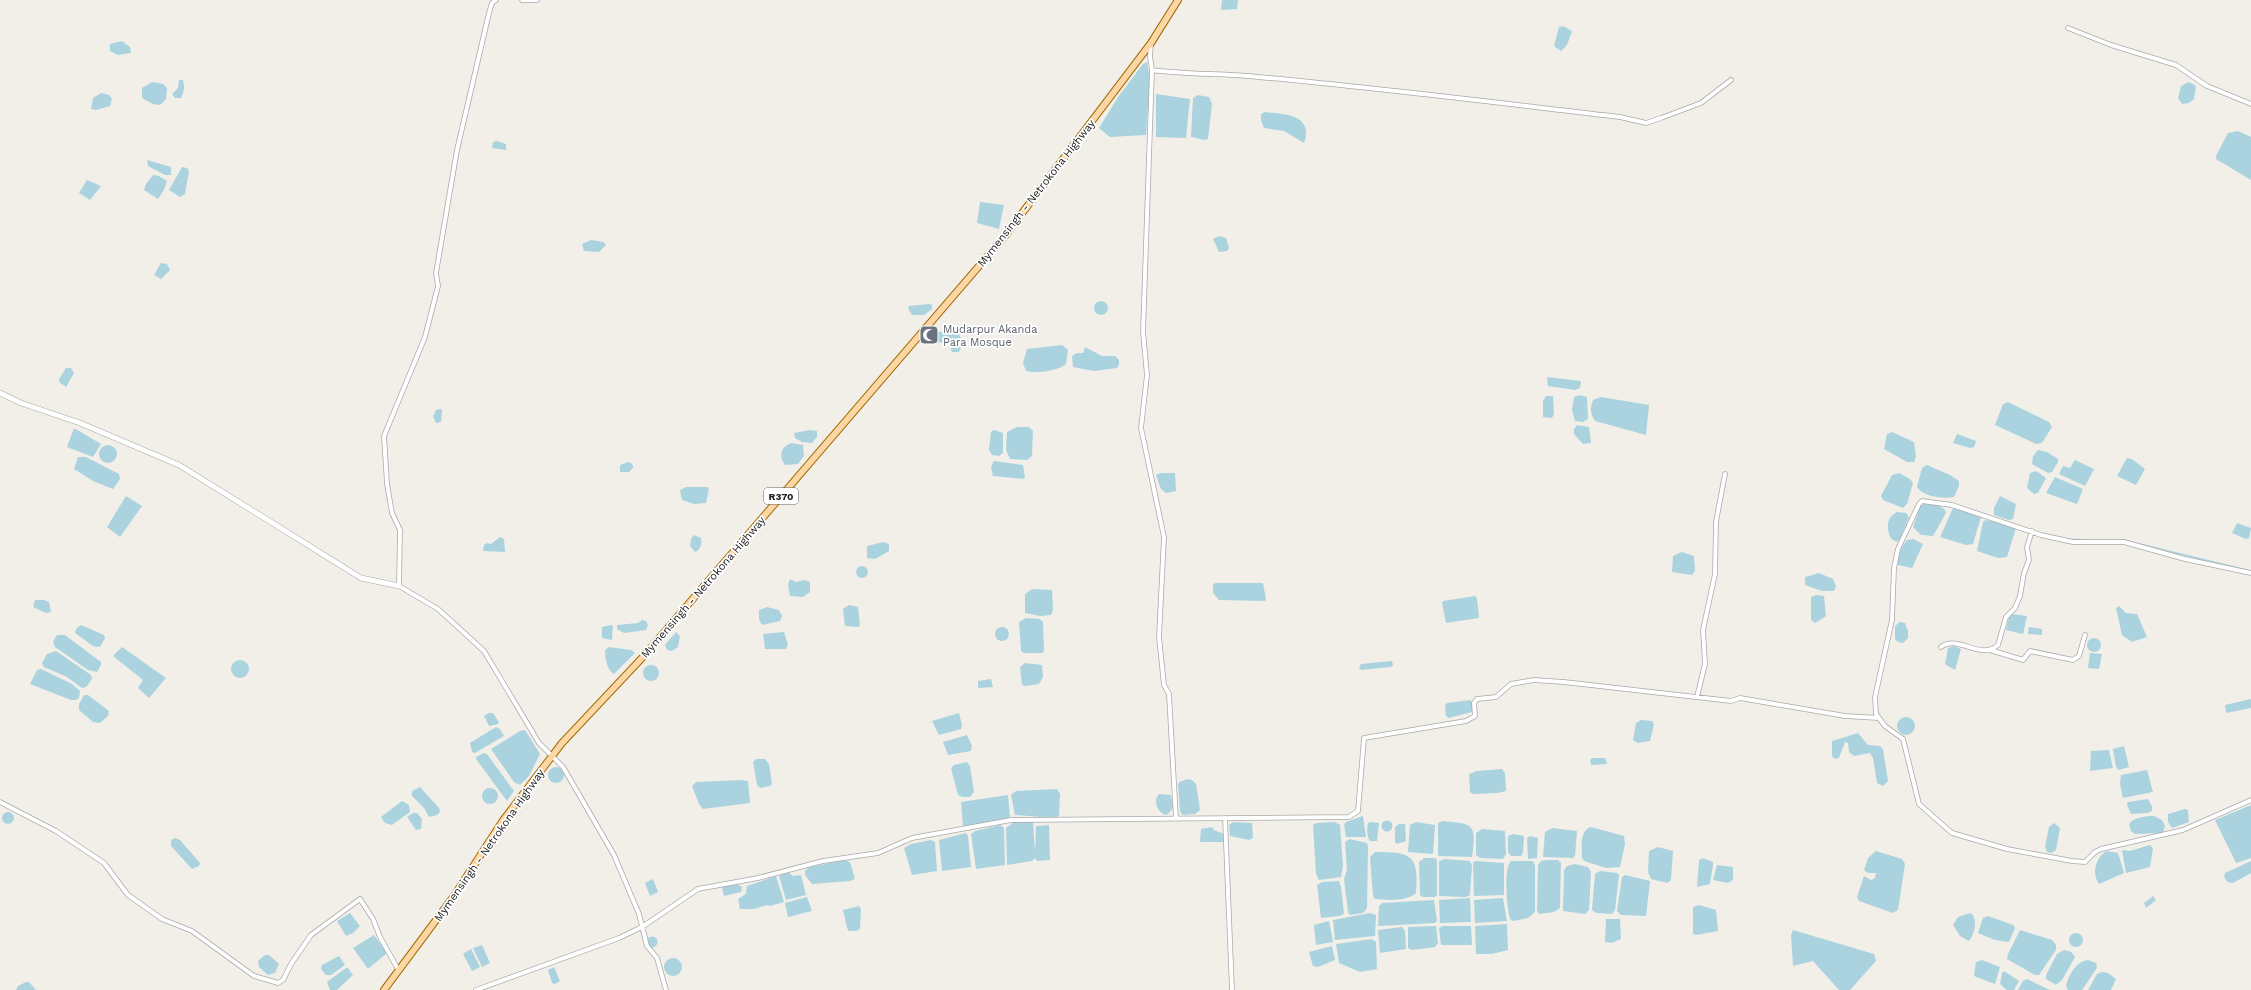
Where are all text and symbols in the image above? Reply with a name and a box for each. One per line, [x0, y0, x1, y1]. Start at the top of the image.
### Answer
street label: Mymensingh - Netrokona Highway [975, 117, 1098, 269]
place label: Mudarpur Akanda Para Mosque [943, 323, 1037, 349]
mosque icon: Mudarpur Akanda Para Mosque [918, 324, 940, 346]
road number: R370 [764, 488, 798, 504]
street label: Mymensingh - Netrokona Highway [638, 514, 769, 661]
street label: Mymensingh - Netrokona Highway [432, 766, 547, 924]

